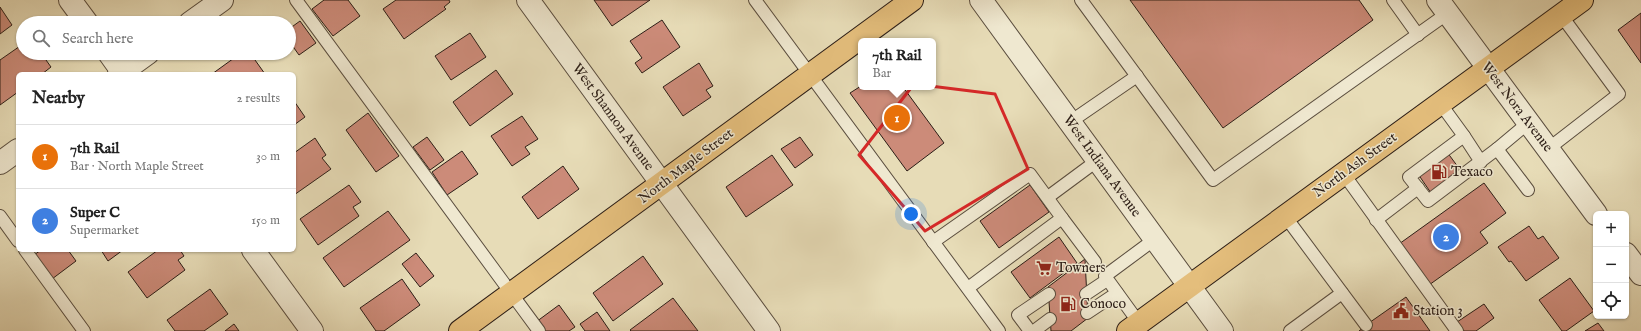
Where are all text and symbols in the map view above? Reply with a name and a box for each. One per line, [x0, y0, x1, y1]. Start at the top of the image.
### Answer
search box [16, 16, 296, 60]
icon: search [30, 27, 52, 49]
text: Search here [62, 29, 133, 48]
popup [858, 38, 936, 90]
text: 7th Rail [872, 46, 922, 65]
street label: West Nora Avenue [1477, 58, 1557, 156]
street label: West Shannon Avenue [568, 60, 658, 175]
text: Bar [872, 65, 891, 82]
text: Nearby [32, 88, 85, 109]
text: 2 results [236, 90, 280, 107]
pin: 1 [884, 103, 910, 133]
street label: West Indiana Avenue [1059, 111, 1145, 221]
street label: North Maple Street [635, 124, 737, 208]
street label: North Ash Street [1310, 128, 1401, 201]
text: 7th Rail [70, 139, 119, 158]
text: 1 [43, 148, 47, 165]
text: 30 m [256, 148, 280, 165]
text: Bar · North Maple Street [70, 158, 204, 175]
fuel station icon: Texaco [1430, 163, 1448, 181]
place label: Texaco [1451, 163, 1493, 181]
text: Super C [70, 203, 120, 222]
your location [901, 204, 921, 224]
map controls [1593, 211, 1629, 319]
button: + [1593, 211, 1629, 247]
text: 2 [42, 212, 48, 229]
text: 150 m [251, 212, 280, 229]
text: Supermarket [70, 222, 139, 239]
pin: 2 [1433, 222, 1459, 252]
button: − [1593, 247, 1629, 283]
supermarket icon: Towners [1035, 259, 1053, 277]
place label: Towners [1056, 259, 1106, 277]
button: locate [1593, 283, 1629, 319]
fuel station icon: Conoco [1059, 295, 1077, 313]
place label: Conoco [1080, 295, 1127, 313]
public building icon: Station 3 [1392, 302, 1410, 320]
place label: Station 3 [1413, 302, 1463, 320]

